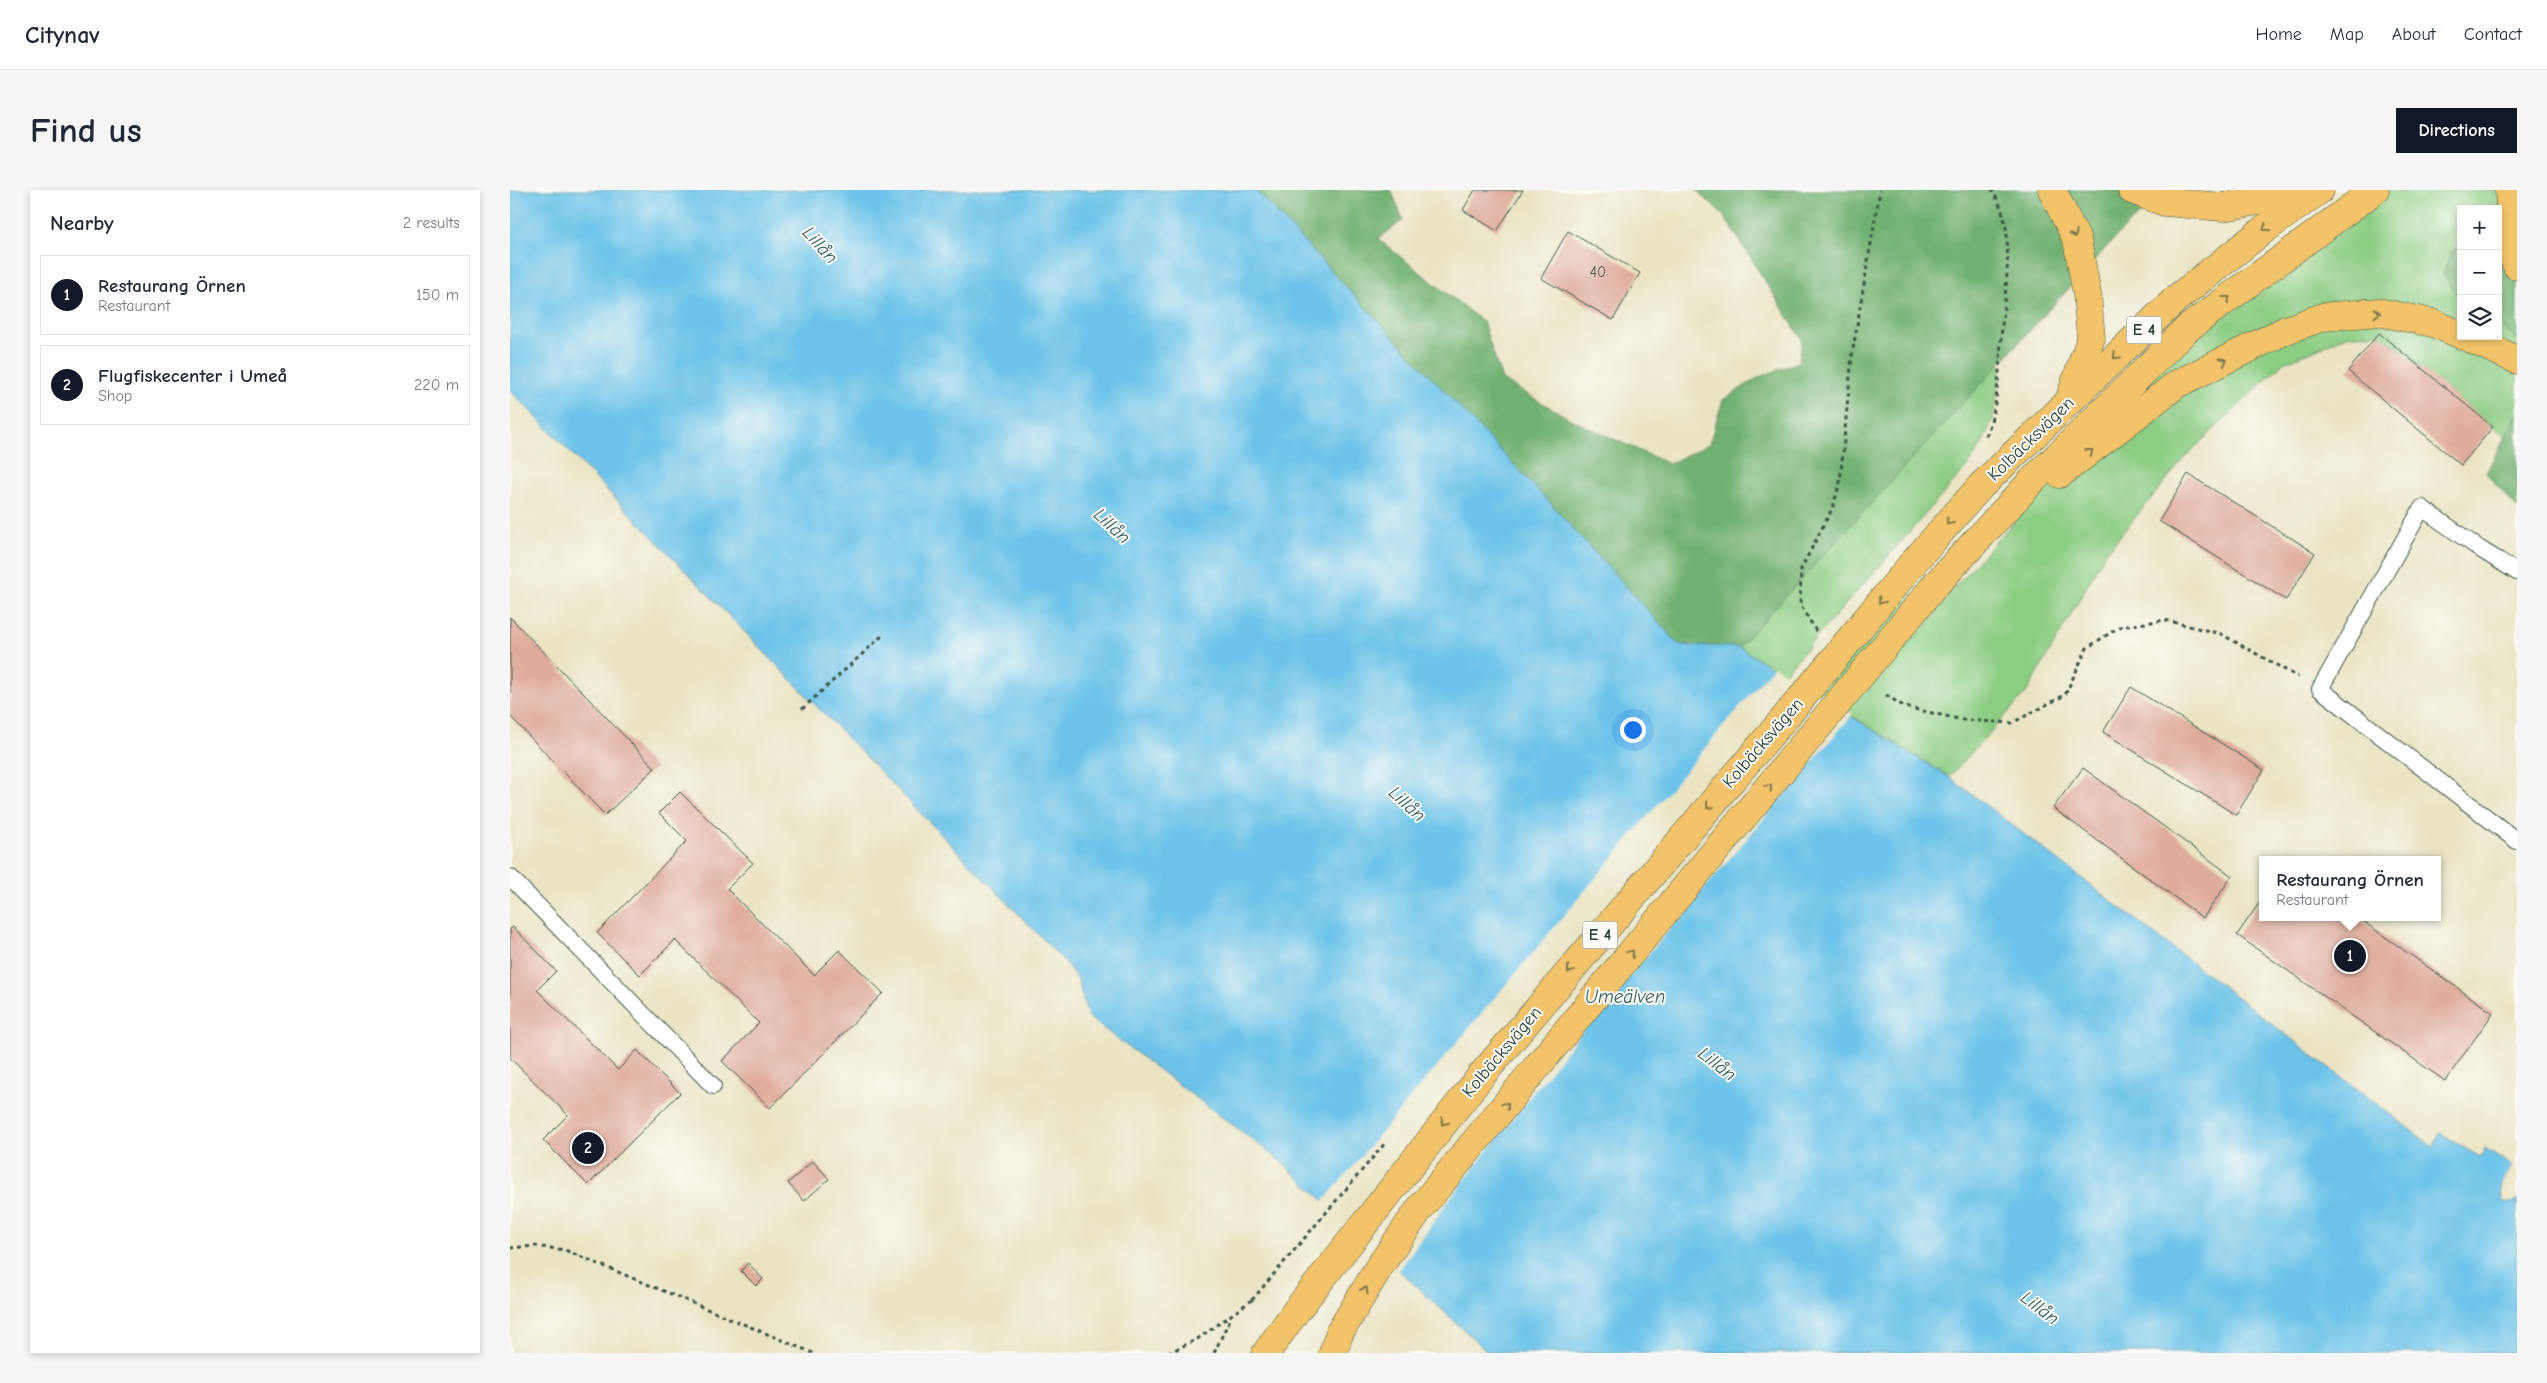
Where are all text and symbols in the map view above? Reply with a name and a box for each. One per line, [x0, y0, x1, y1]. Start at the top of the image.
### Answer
text: Citynav [25, 21, 100, 49]
text: Home [2255, 24, 2302, 45]
text: Map [2330, 24, 2364, 45]
text: About [2392, 24, 2436, 45]
text: Contact [2464, 24, 2522, 45]
button: Directions [2396, 108, 2517, 153]
text: Find us [30, 110, 142, 151]
map controls [2457, 205, 2502, 340]
button: + [2457, 205, 2502, 250]
text: Nearby [50, 211, 114, 235]
text: 2 results [403, 214, 460, 232]
water label: Lillån [798, 222, 842, 268]
one-way arrow [2263, 223, 2272, 231]
one-way arrow [2067, 229, 2078, 238]
button: − [2457, 250, 2502, 295]
house number: 40 [1590, 263, 1606, 281]
text: Restaurang Örnen [98, 275, 246, 297]
text: 1 [64, 286, 70, 304]
text: 150 m [416, 286, 459, 304]
button: layers [2457, 295, 2502, 340]
one-way arrow [2221, 296, 2231, 305]
text: Restaurant [98, 297, 170, 315]
one-way arrow [2373, 308, 2381, 319]
road number: E 4 [2126, 316, 2162, 344]
one-way arrow [2113, 351, 2122, 360]
one-way arrow [2219, 357, 2228, 367]
text: Flugfiskecenter i Umeå [98, 365, 287, 387]
text: 2 [63, 376, 71, 394]
text: 220 m [414, 376, 459, 394]
text: Shop [98, 387, 132, 405]
street label: Kolbäcksvägen [1983, 392, 2079, 486]
one-way arrow [2084, 449, 2093, 457]
water label: Lillån [1089, 504, 1135, 548]
one-way arrow [1946, 517, 1955, 526]
one-way arrow [1879, 595, 1887, 604]
street label: Kolbäcksvägen [1718, 694, 1808, 792]
your location [1620, 717, 1646, 743]
water label: Lillån [1384, 782, 1430, 826]
one-way arrow [1763, 784, 1771, 793]
one-way arrow [1706, 800, 1715, 809]
popup [2259, 856, 2441, 921]
text: Restaurang Örnen [2276, 869, 2424, 891]
text: Restaurant [2276, 891, 2348, 909]
road number: E 4 [1582, 922, 1618, 948]
pin: 1 [2334, 937, 2366, 975]
one-way arrow [1626, 949, 1635, 958]
one-way arrow [1568, 964, 1576, 973]
water label: Umeälven [1585, 986, 1665, 1008]
street label: Kolbäcksvägen [1458, 1002, 1546, 1102]
water label: Lillån [1694, 1042, 1740, 1086]
one-way arrow [1500, 1101, 1509, 1110]
one-way arrow [1442, 1116, 1450, 1125]
pin: 2 [572, 1129, 604, 1167]
one-way arrow [1359, 1286, 1369, 1295]
water label: Lillån [2016, 1286, 2064, 1330]

